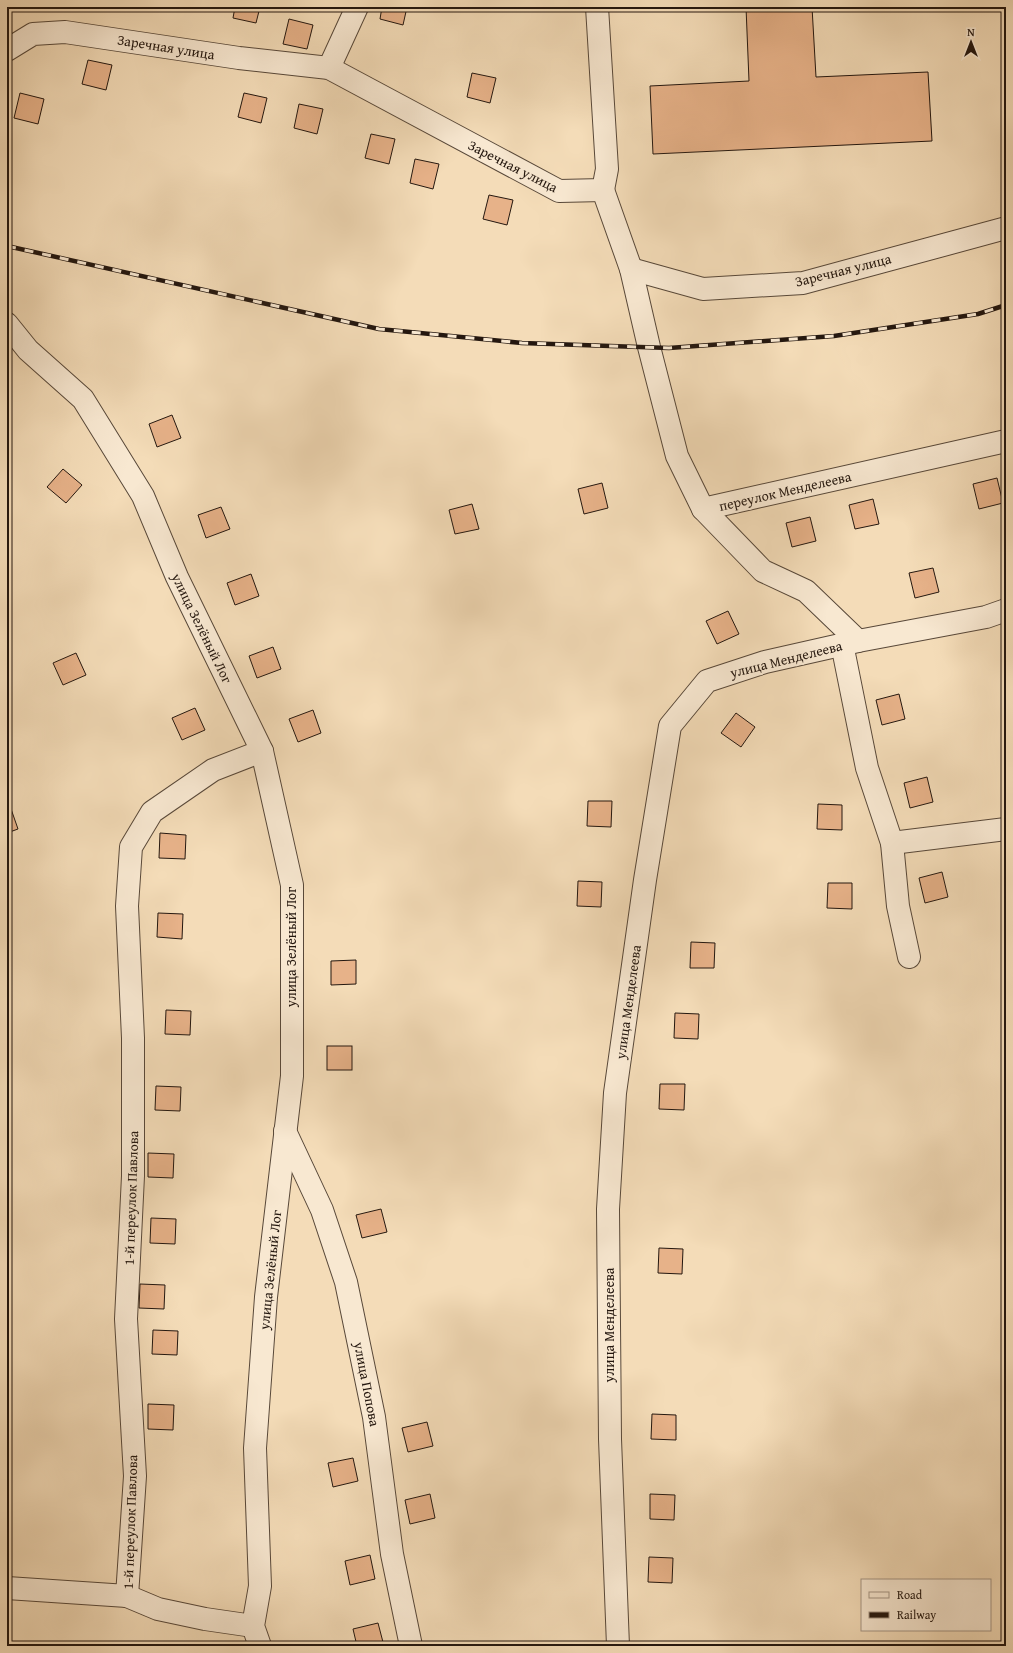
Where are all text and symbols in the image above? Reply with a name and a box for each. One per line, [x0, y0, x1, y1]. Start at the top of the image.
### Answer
north arrow [951, 22, 991, 62]
text: N [967, 24, 975, 40]
street label: Заречная улица [116, 29, 216, 65]
street label: Заречная улица [465, 135, 562, 197]
street label: Заречная улица [793, 248, 893, 292]
street label: переулок Менделеева [717, 466, 853, 516]
street label: улица Зелёный Лог [166, 569, 237, 686]
street label: улица Менделеева [727, 635, 845, 683]
street label: улица Зелёный Лог [281, 887, 301, 1008]
street label: улица Менделеева [610, 943, 646, 1061]
street label: 1-й переулок Павлова [119, 1130, 143, 1266]
street label: улица Зелёный Лог [254, 1209, 286, 1332]
street label: улица Менделеева [599, 1267, 619, 1384]
street label: улица Попова [349, 1339, 385, 1428]
street label: 1-й переулок Павлова [118, 1454, 142, 1590]
legend [861, 1579, 991, 1631]
text: Road [897, 1586, 923, 1603]
text: Railway [897, 1606, 936, 1623]

